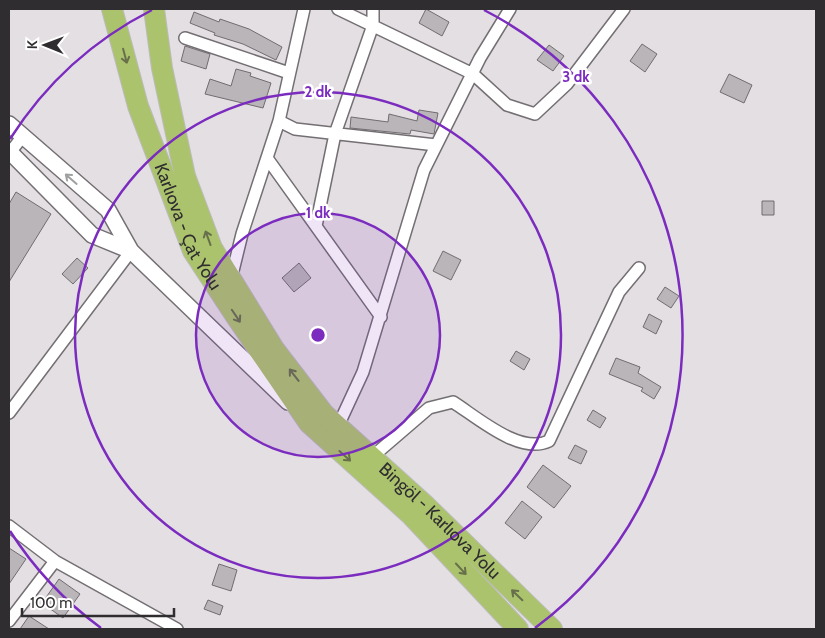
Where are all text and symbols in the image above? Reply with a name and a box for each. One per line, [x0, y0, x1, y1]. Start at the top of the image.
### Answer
north arrow [20, 20, 70, 70]
text: K [23, 40, 41, 49]
one-way arrow [120, 47, 130, 63]
text: 3 dk [562, 68, 590, 86]
text: 2 dk [304, 83, 332, 101]
street label: Karlıova - Çat Yolu [150, 160, 226, 294]
one-way arrow [65, 173, 78, 184]
text: 1 dk [306, 204, 331, 222]
one-way arrow [203, 231, 212, 246]
one-way arrow [231, 309, 241, 323]
centre of rings [309, 326, 327, 344]
one-way arrow [289, 369, 300, 382]
one-way arrow [339, 450, 352, 461]
street label: Bingöl - Karlıova Yolu [374, 458, 505, 584]
one-way arrow [455, 563, 467, 575]
scale bar [22, 586, 175, 618]
one-way arrow [511, 589, 524, 601]
text: 100 m [30, 594, 72, 612]

